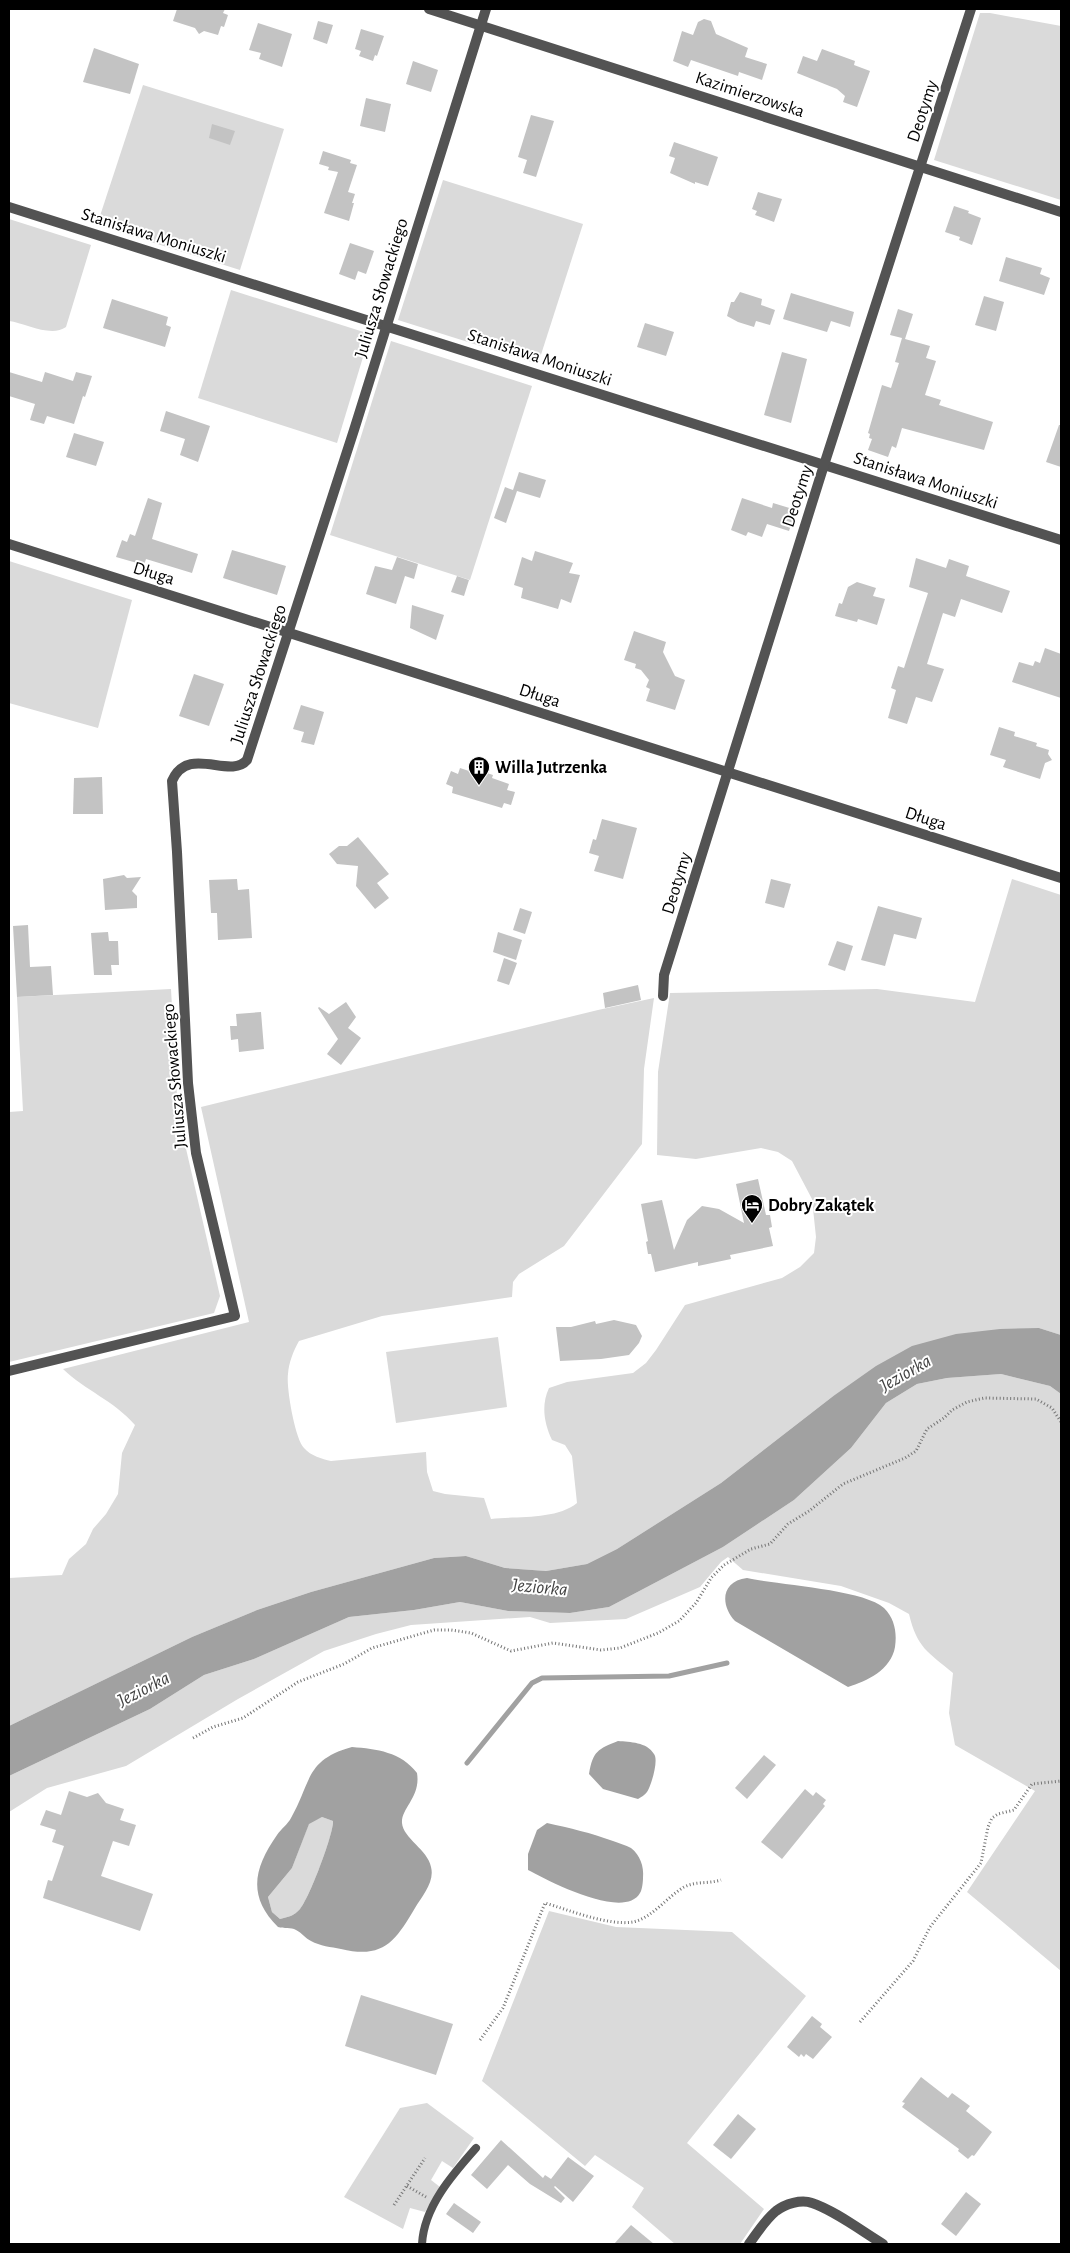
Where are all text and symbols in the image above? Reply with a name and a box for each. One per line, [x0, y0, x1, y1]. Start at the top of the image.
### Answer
street label: Kazimierzowska [693, 69, 806, 121]
street label: Deotymy [905, 78, 941, 144]
street label: Stanisława Moniuszki [79, 205, 228, 267]
street label: Juliusza Słowackiego [352, 216, 412, 360]
street label: Stanisława Moniuszki [465, 326, 614, 390]
street label: Stanisława Moniuszki [851, 449, 1000, 513]
street label: Deotymy [780, 463, 816, 529]
street label: Długa [131, 559, 177, 589]
street label: Juliusza Słowackiego [228, 602, 290, 746]
street label: Długa [517, 681, 563, 711]
building icon: Willa Jutrzenka [467, 755, 491, 786]
place label: Willa Jutrzenka [495, 759, 608, 777]
street label: Długa [903, 804, 949, 834]
street label: Deotymy [659, 850, 695, 916]
street label: Juliusza Słowackiego [160, 1003, 190, 1149]
hotel icon: Dobry Zakątek [740, 1193, 764, 1224]
place label: Dobry Zakątek [768, 1197, 874, 1215]
water label: Jeziorka [876, 1351, 934, 1396]
water label: Jeziorka [510, 1576, 568, 1599]
water label: Jeziorka [114, 1668, 173, 1711]

